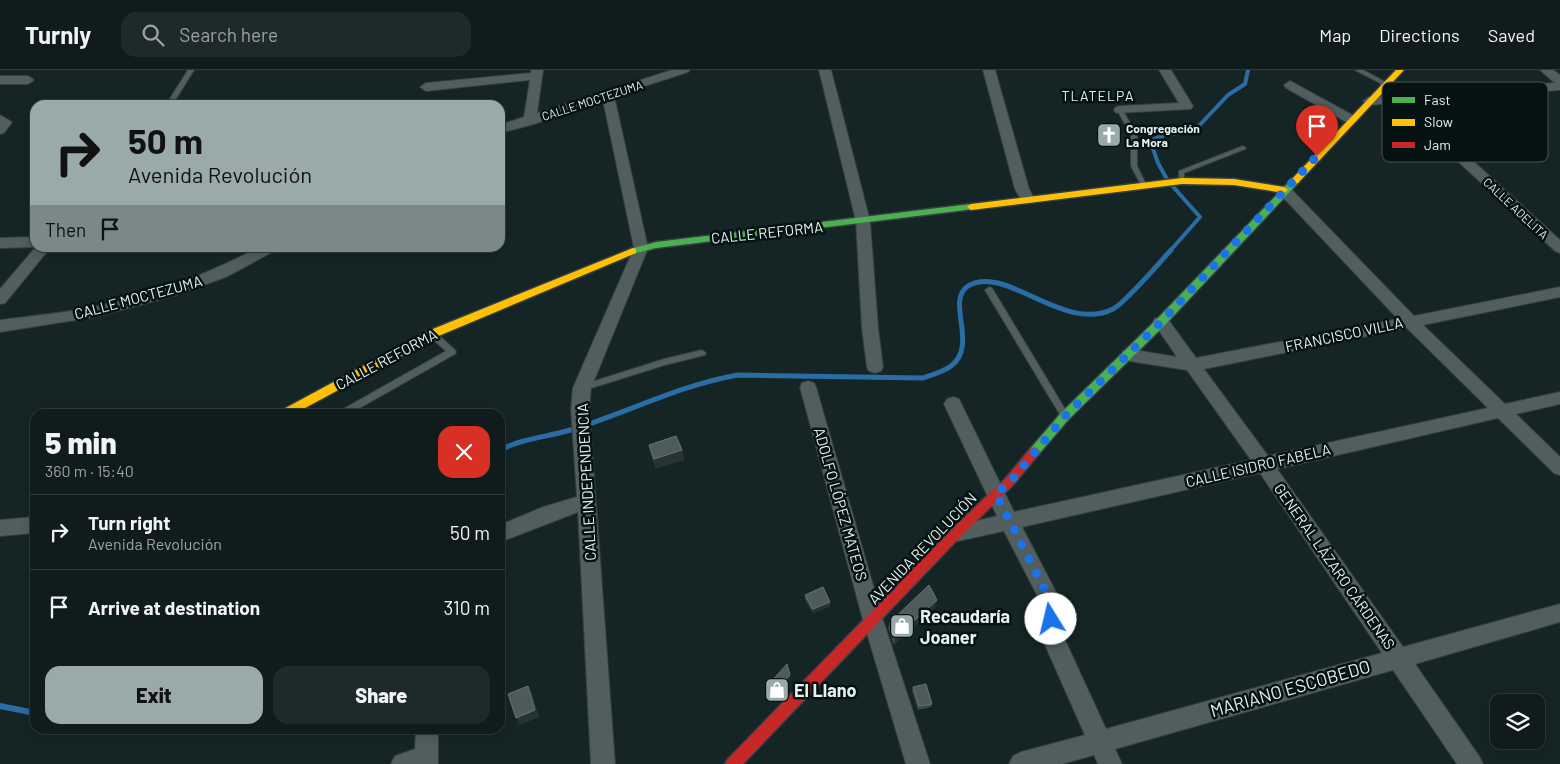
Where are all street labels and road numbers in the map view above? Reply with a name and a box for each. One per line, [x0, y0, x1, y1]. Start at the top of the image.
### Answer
street label: CALLE MOCTEZUMA [540, 77, 644, 123]
street label: CALLE ADELITA [1481, 175, 1551, 241]
street label: CALLE REFORMA [710, 217, 824, 247]
street label: CALLE MOCTEZUMA [72, 271, 204, 323]
street label: FRANCISCO VILLA [1283, 313, 1405, 355]
street label: CALLE REFORMA [332, 325, 440, 393]
street label: CALLE INDEPENDENCIA [573, 403, 599, 561]
street label: ADOLFO LÓPEZ MATEOS [810, 425, 872, 583]
street label: CALLE ISIDRO FABELA [1184, 440, 1332, 490]
street label: GENERAL LÁZARO CÁRDENAS [1271, 480, 1399, 652]
street label: AVENIDA REVOLUCIÓN [864, 489, 980, 607]
street label: MARIANO ESCOBEDO [1207, 655, 1373, 721]

